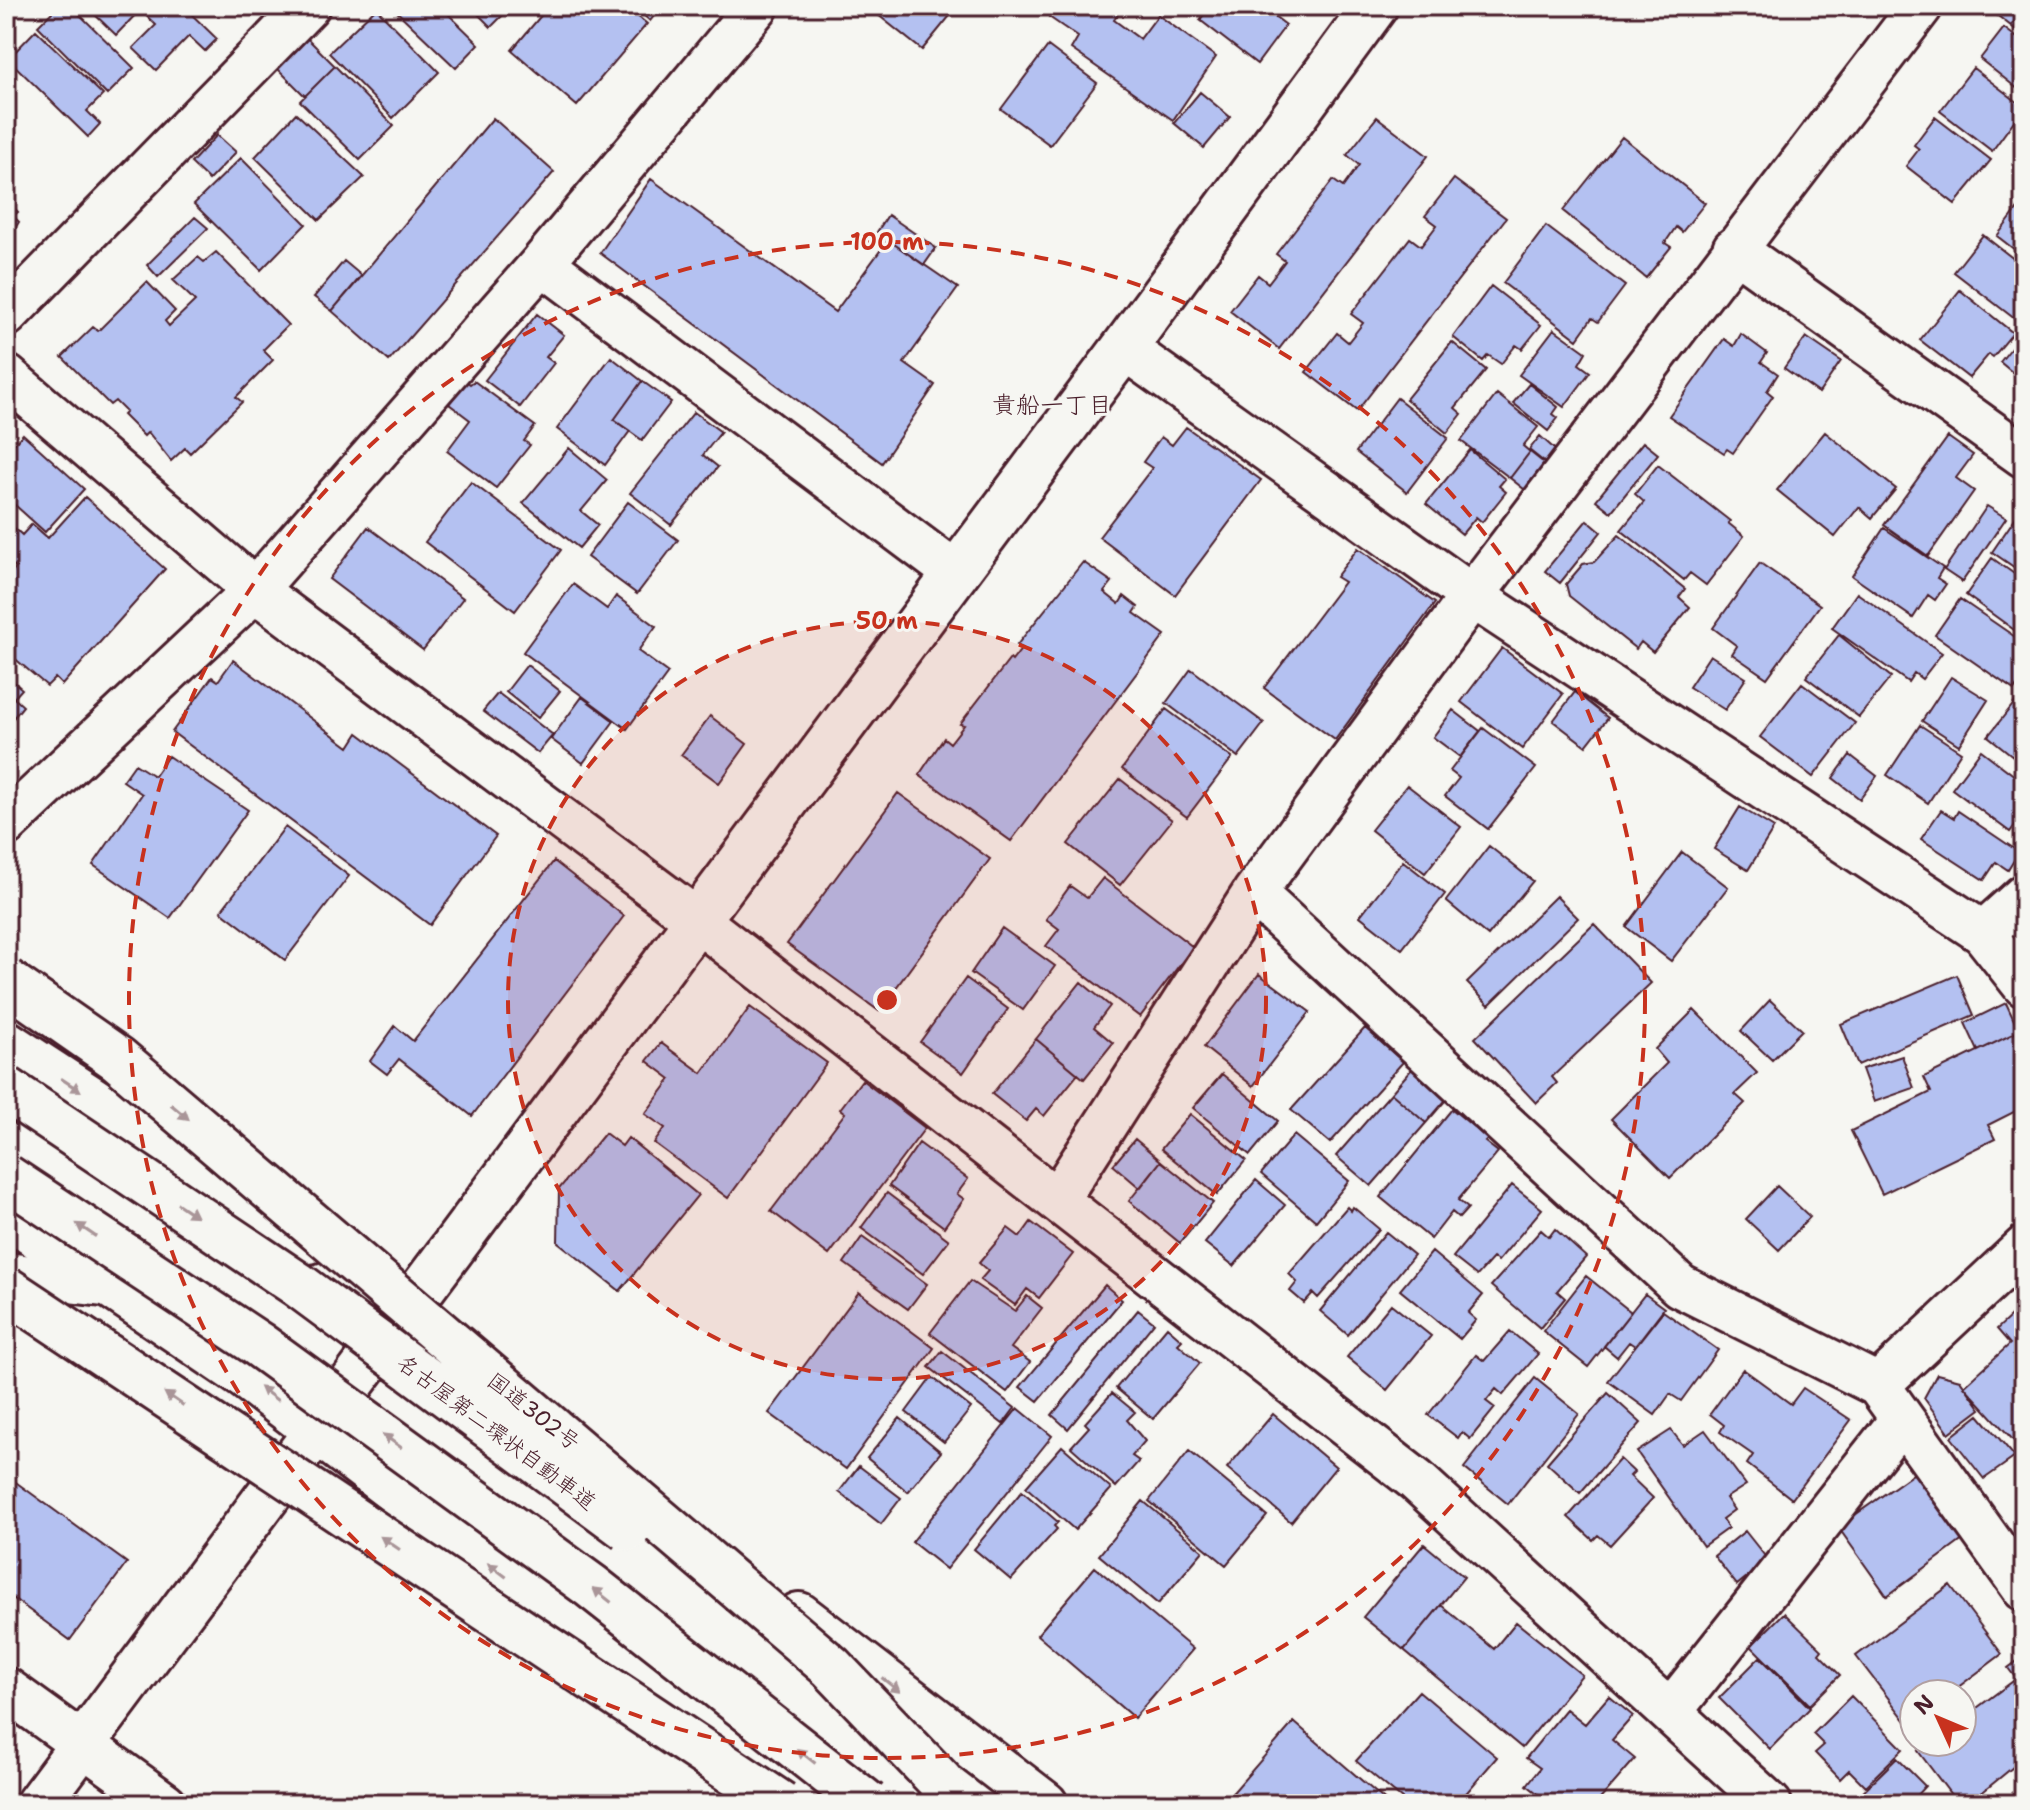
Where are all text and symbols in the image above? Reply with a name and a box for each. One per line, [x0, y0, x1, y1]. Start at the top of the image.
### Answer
text: 100 m [850, 226, 924, 258]
district label: 貴船一丁目 [992, 389, 1112, 421]
text: 50 m [856, 605, 918, 637]
centre of rings [873, 986, 901, 1014]
one-way arrow [61, 1078, 82, 1093]
one-way arrow [169, 1103, 189, 1120]
one-way arrow [177, 1203, 198, 1218]
one-way arrow [75, 1223, 97, 1238]
street label: 名古屋第二環状自動車道 [391, 1348, 602, 1517]
street label: 国道302号 [481, 1366, 586, 1457]
one-way arrow [259, 1387, 279, 1403]
one-way arrow [163, 1392, 185, 1407]
one-way arrow [382, 1434, 402, 1450]
one-way arrow [380, 1536, 401, 1551]
one-way arrow [487, 1562, 507, 1578]
one-way arrow [592, 1587, 612, 1603]
one-way arrow [880, 1677, 901, 1693]
north arrow [1898, 1678, 1978, 1758]
text: N [1907, 1688, 1940, 1721]
one-way arrow [796, 1748, 816, 1764]

